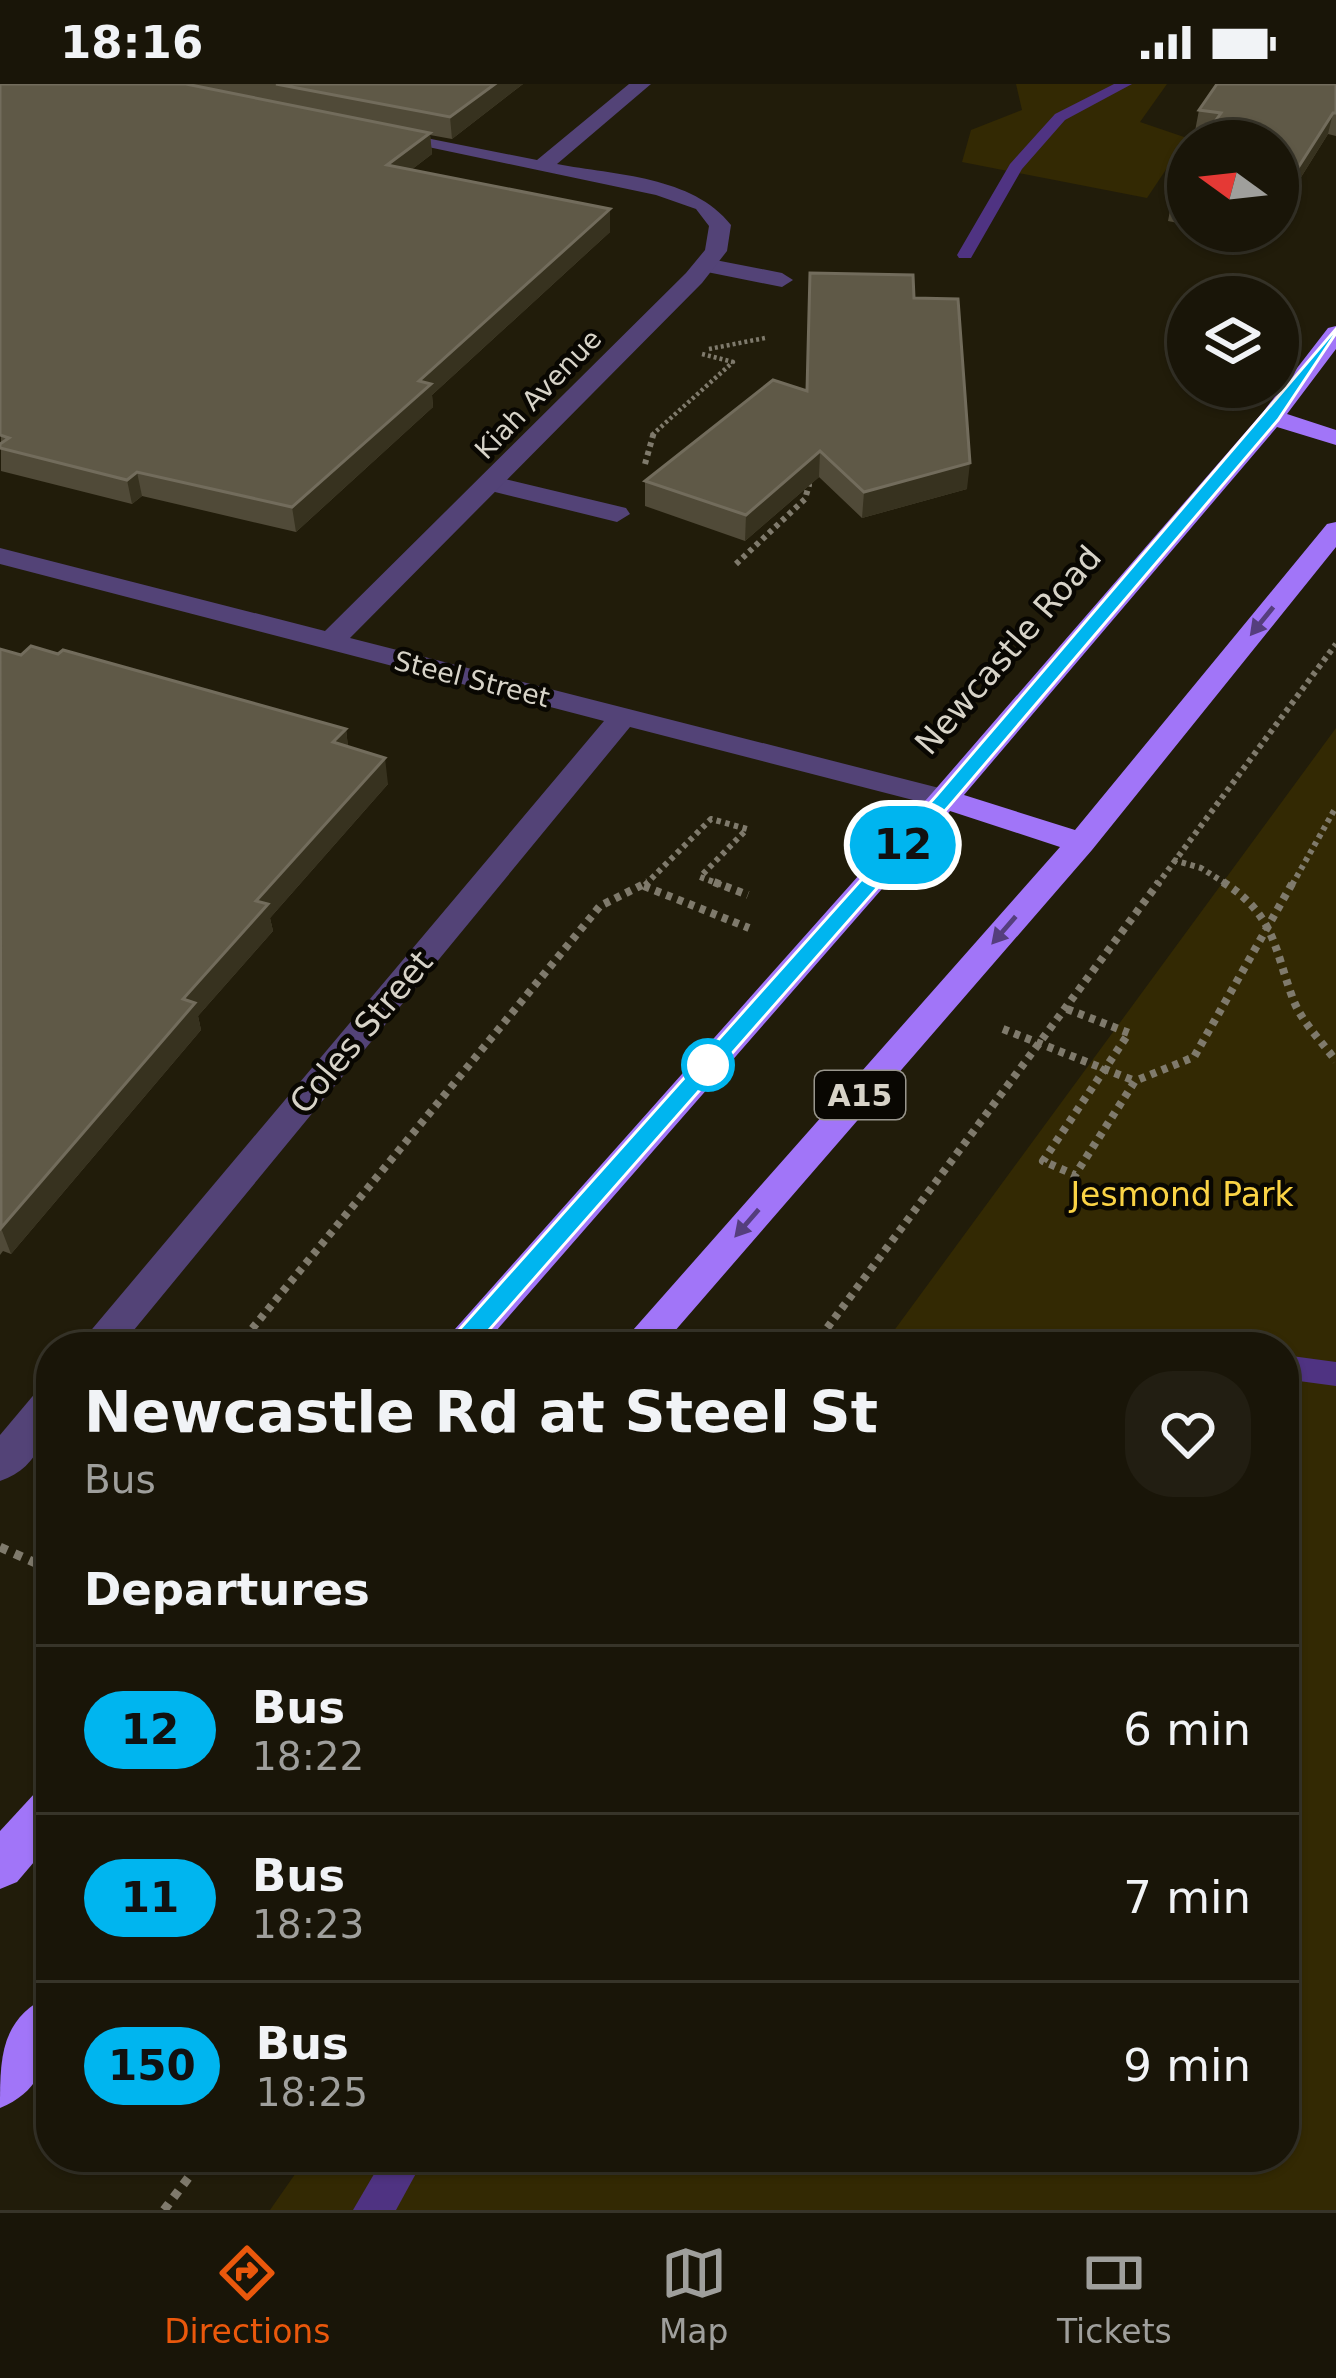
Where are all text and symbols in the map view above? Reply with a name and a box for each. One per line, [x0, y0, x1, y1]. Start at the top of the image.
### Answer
text: 18:16 [60, 16, 203, 69]
north arrow [1167, 120, 1299, 252]
map controls [1167, 120, 1299, 408]
button: layers [1167, 276, 1299, 408]
street label: Kiah Avenue [469, 323, 607, 465]
street label: Newcastle Road [907, 538, 1109, 762]
one-way arrow [1250, 605, 1275, 636]
street label: Steel Street [391, 645, 553, 713]
line badge: 12 [849, 806, 957, 884]
text: 12 [874, 820, 932, 869]
one-way arrow [991, 916, 1018, 945]
street label: Coles Street [282, 943, 440, 1121]
unlabelled marker [683, 1040, 733, 1090]
road number: A15 [815, 1071, 905, 1119]
park label: Jesmond Park [1068, 1175, 1295, 1214]
one-way arrow [734, 1209, 761, 1238]
button: heart [1125, 1371, 1251, 1497]
text: Newcastle Rd at Steel St [84, 1379, 878, 1445]
text: Bus [84, 1457, 156, 1502]
text: Departures [84, 1563, 370, 1616]
text: Bus [252, 1681, 345, 1734]
text: 6 min [1123, 1703, 1251, 1756]
text: 12 [121, 1705, 179, 1754]
text: 18:22 [252, 1734, 364, 1779]
text: Bus [252, 1849, 345, 1902]
text: 7 min [1123, 1871, 1251, 1924]
text: 11 [121, 1873, 179, 1922]
text: 18:23 [252, 1902, 364, 1947]
text: Bus [256, 2017, 349, 2070]
text: 9 min [1123, 2039, 1251, 2092]
text: 150 [108, 2041, 196, 2090]
text: 18:25 [256, 2070, 368, 2115]
tab: Directions [164, 2240, 330, 2351]
tab: Map [659, 2240, 729, 2351]
tab: Tickets [1057, 2240, 1172, 2351]

